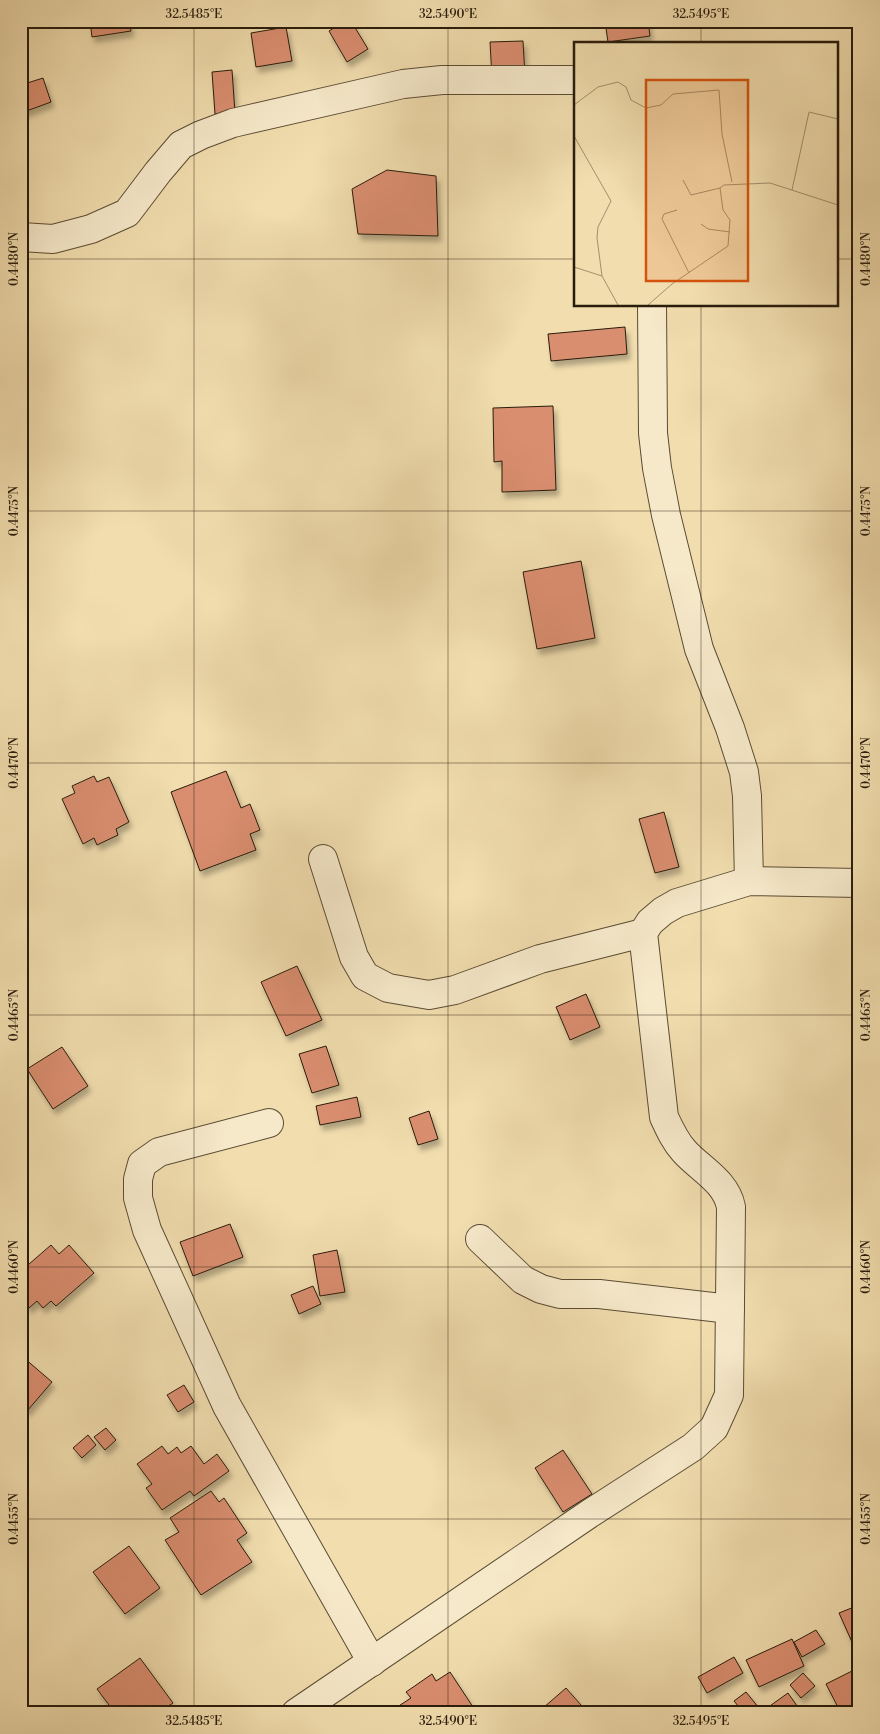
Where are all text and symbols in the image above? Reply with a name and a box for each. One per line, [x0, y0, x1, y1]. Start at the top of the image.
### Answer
text: 32.5485°E [166, 7, 222, 22]
text: 32.5490°E [419, 7, 477, 22]
text: 32.5495°E [673, 7, 729, 22]
inset map [574, 42, 838, 306]
text: 0.4480°N [7, 232, 22, 286]
text: 0.4480°N [859, 232, 874, 286]
text: 0.4475°N [7, 486, 22, 536]
text: 0.4475°N [859, 486, 874, 536]
text: 0.4470°N [7, 737, 22, 789]
text: 0.4470°N [859, 737, 874, 789]
text: 0.4465°N [7, 989, 22, 1041]
text: 0.4465°N [859, 989, 874, 1041]
text: 0.4460°N [7, 1240, 22, 1294]
text: 0.4460°N [859, 1240, 874, 1294]
text: 0.4455°N [7, 1493, 22, 1545]
text: 0.4455°N [859, 1493, 874, 1545]
text: 32.5485°E [166, 1714, 222, 1729]
text: 32.5490°E [419, 1714, 477, 1729]
text: 32.5495°E [673, 1714, 729, 1729]

